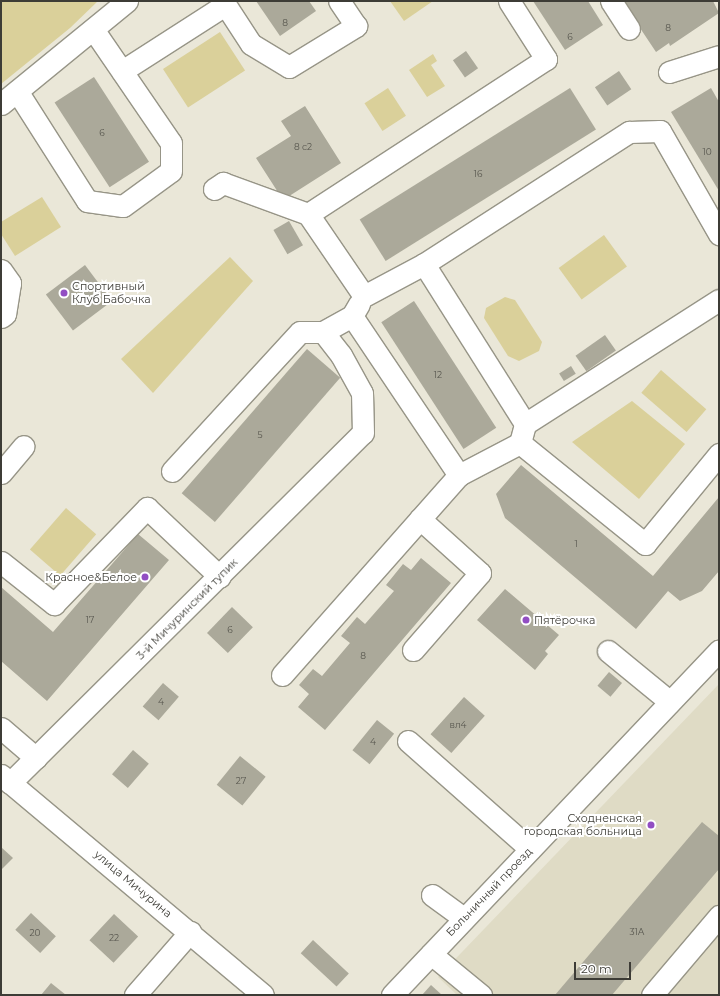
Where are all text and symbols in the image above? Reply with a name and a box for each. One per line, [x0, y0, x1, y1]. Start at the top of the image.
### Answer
house number: 8 [282, 18, 288, 28]
house number: 8 [665, 23, 671, 33]
house number: 6 [567, 32, 573, 42]
house number: 6 [99, 128, 105, 138]
house number: 8 с2 [294, 142, 312, 152]
house number: 10 [702, 147, 712, 157]
house number: 16 [474, 169, 482, 179]
place label: Спортивный Клуб Бабочка [72, 280, 151, 306]
marker: Спортивный Клуб Бабочка [59, 288, 69, 298]
house number: 12 [434, 370, 442, 380]
house number: 5 [257, 430, 263, 440]
house number: 1 [574, 539, 578, 549]
street label: 3-й Мичуринский тупик [134, 556, 240, 662]
place label: Красное&Белое [45, 570, 137, 584]
marker: Красное&Белое [140, 572, 150, 582]
place label: Пятёрочка [534, 613, 595, 627]
house number: 17 [86, 615, 94, 625]
marker: Пятёрочка [521, 615, 531, 625]
house number: 6 [227, 625, 233, 635]
house number: 8 [360, 651, 366, 661]
house number: 4 [158, 697, 164, 707]
house number: вл4 [449, 720, 467, 730]
house number: 4 [370, 737, 376, 747]
house number: 27 [236, 776, 246, 786]
place label: Сходненская городская больница [524, 812, 642, 838]
marker: Сходненская городская больница [645, 819, 657, 831]
street label: Больничный проезд [443, 845, 535, 939]
street label: улица Мичурина [92, 848, 174, 920]
house number: 31А [629, 927, 645, 937]
house number: 20 [29, 928, 41, 938]
house number: 22 [109, 933, 119, 943]
scale bar [576, 954, 633, 980]
text: 20 m [581, 961, 612, 976]

